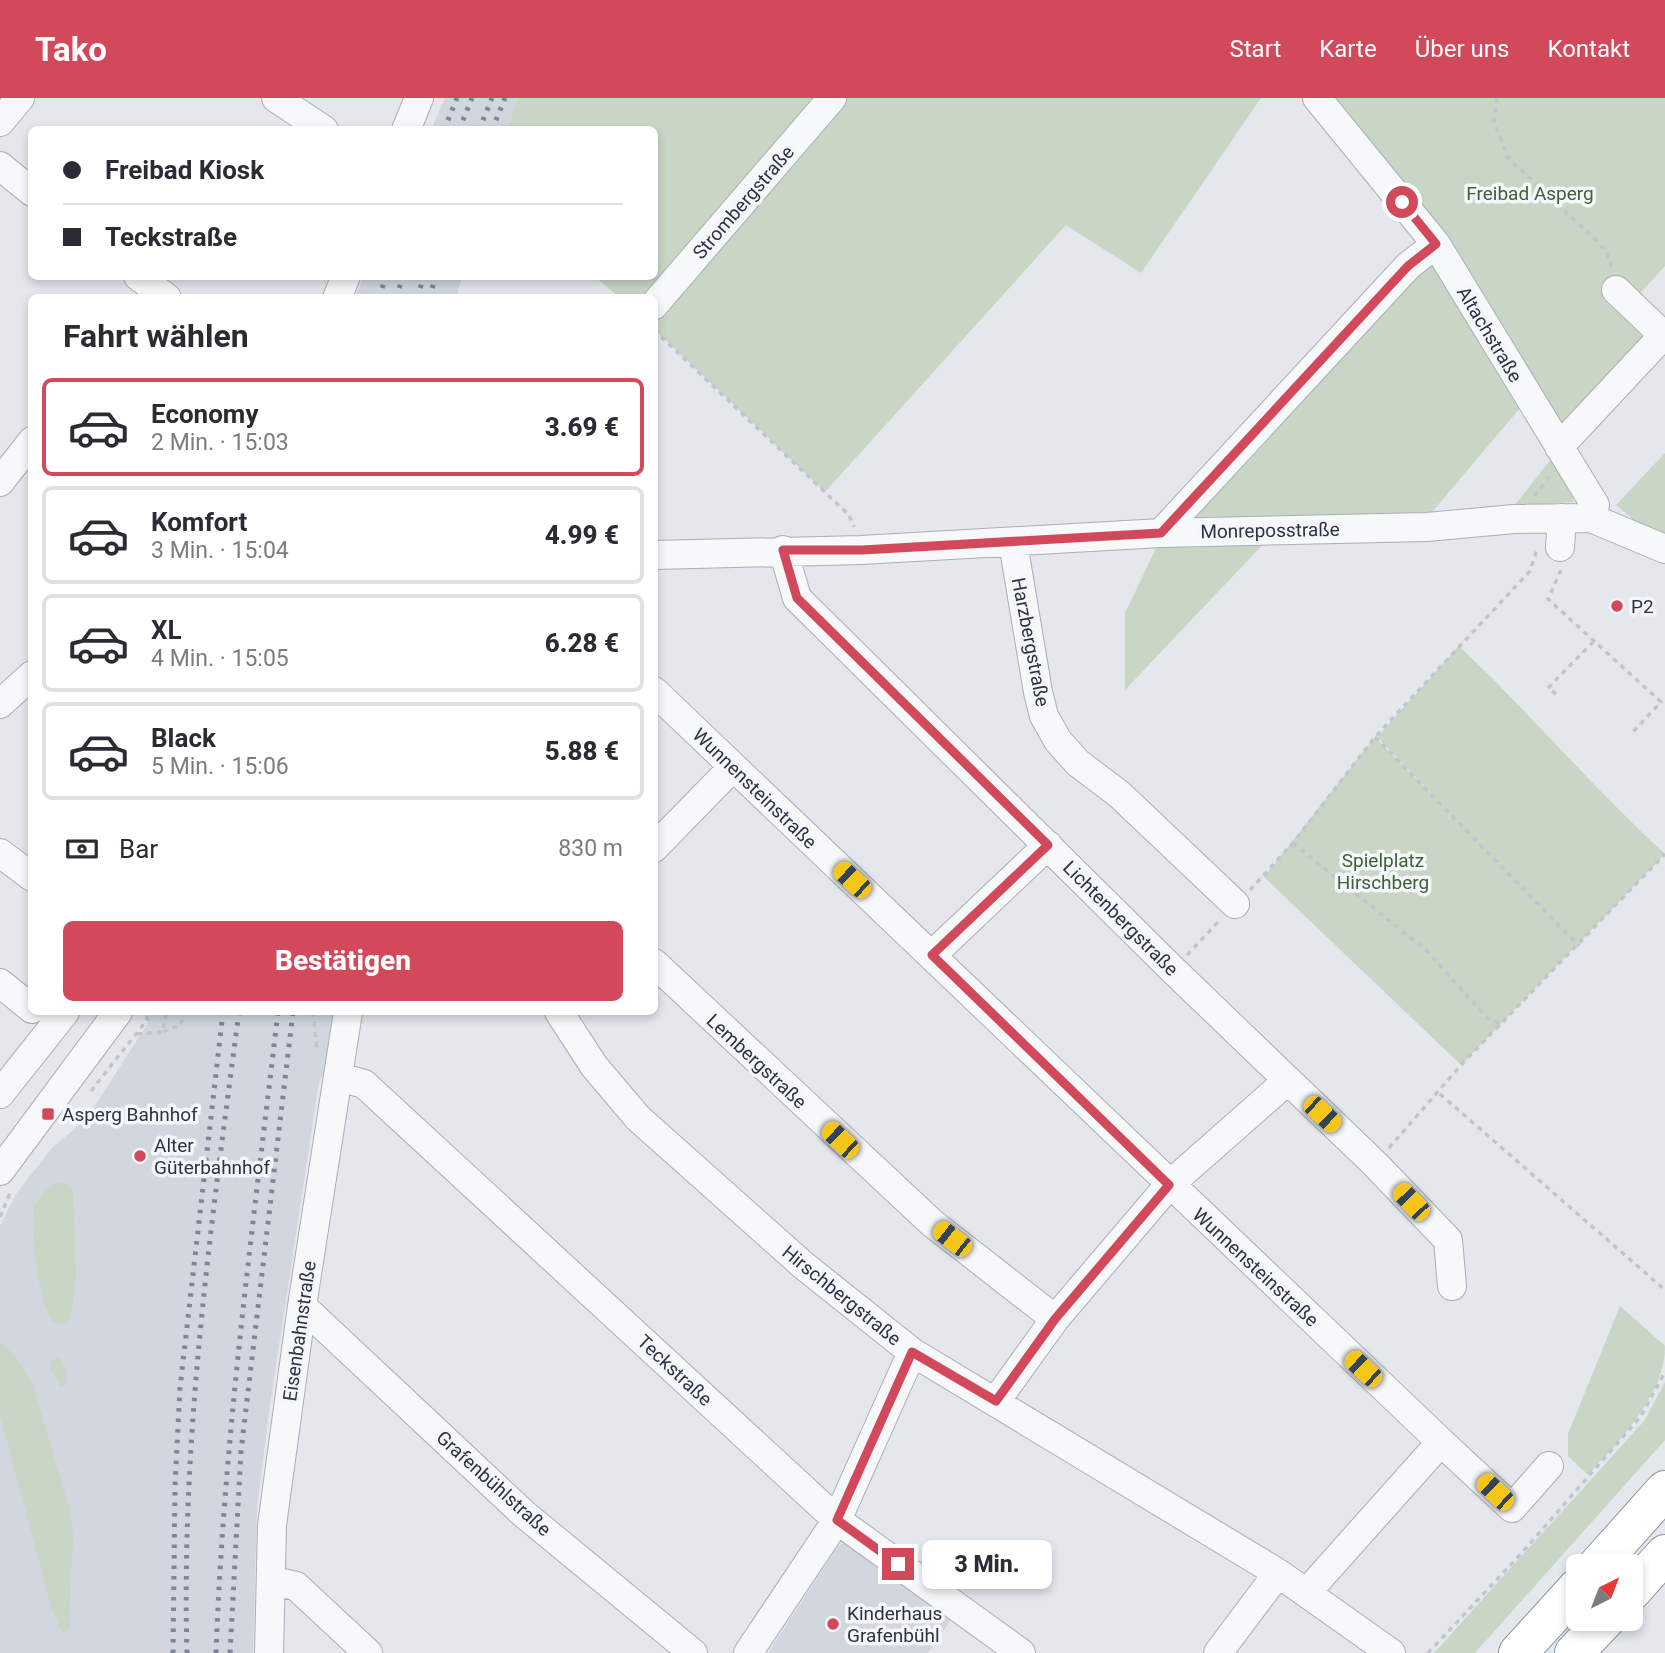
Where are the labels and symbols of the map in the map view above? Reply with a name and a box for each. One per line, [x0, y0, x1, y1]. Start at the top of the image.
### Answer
street label: Strombergstraße [688, 141, 799, 264]
park label: Freibad Asperg [1466, 182, 1594, 205]
route start [1386, 186, 1418, 218]
street label: Altachstraße [1452, 282, 1527, 386]
street label: Monreposstraße [1200, 518, 1340, 543]
street label: Harzbergstraße [1007, 575, 1054, 709]
place label: P2 [1631, 595, 1654, 618]
marker: P2 [1609, 598, 1625, 614]
street label: Wunnensteinstraße [688, 723, 822, 853]
park label: Spielplatz Hirschberg [1337, 849, 1429, 894]
street label: Lichtenbergstraße [1058, 856, 1183, 981]
car [830, 858, 875, 902]
street label: Lembergstraße [702, 1009, 811, 1114]
car [1300, 1092, 1345, 1136]
place label: Asperg Bahnhof [62, 1103, 198, 1126]
marker: Asperg Bahnhof [40, 1106, 56, 1122]
car [818, 1118, 863, 1162]
place label: Alter Güterbahnhof [154, 1134, 270, 1179]
marker: Alter Güterbahnhof [132, 1148, 148, 1164]
car [1389, 1180, 1434, 1224]
street label: Wunnensteinstraße [1188, 1203, 1323, 1332]
car [929, 1218, 976, 1260]
street label: Hirschbergstraße [778, 1240, 906, 1350]
street label: Eisenbahnstraße [278, 1259, 321, 1403]
street label: Teckstraße [632, 1330, 717, 1411]
car [1341, 1347, 1386, 1391]
street label: Grafenbühlstraße [432, 1426, 556, 1541]
car [1473, 1470, 1518, 1514]
callout: 3 Min. [922, 1540, 1052, 1588]
route end [882, 1548, 914, 1580]
north arrow [1566, 1554, 1643, 1631]
place label: Kinderhaus Grafenbühl [847, 1602, 942, 1647]
marker: Kinderhaus Grafenbühl [825, 1616, 841, 1632]

